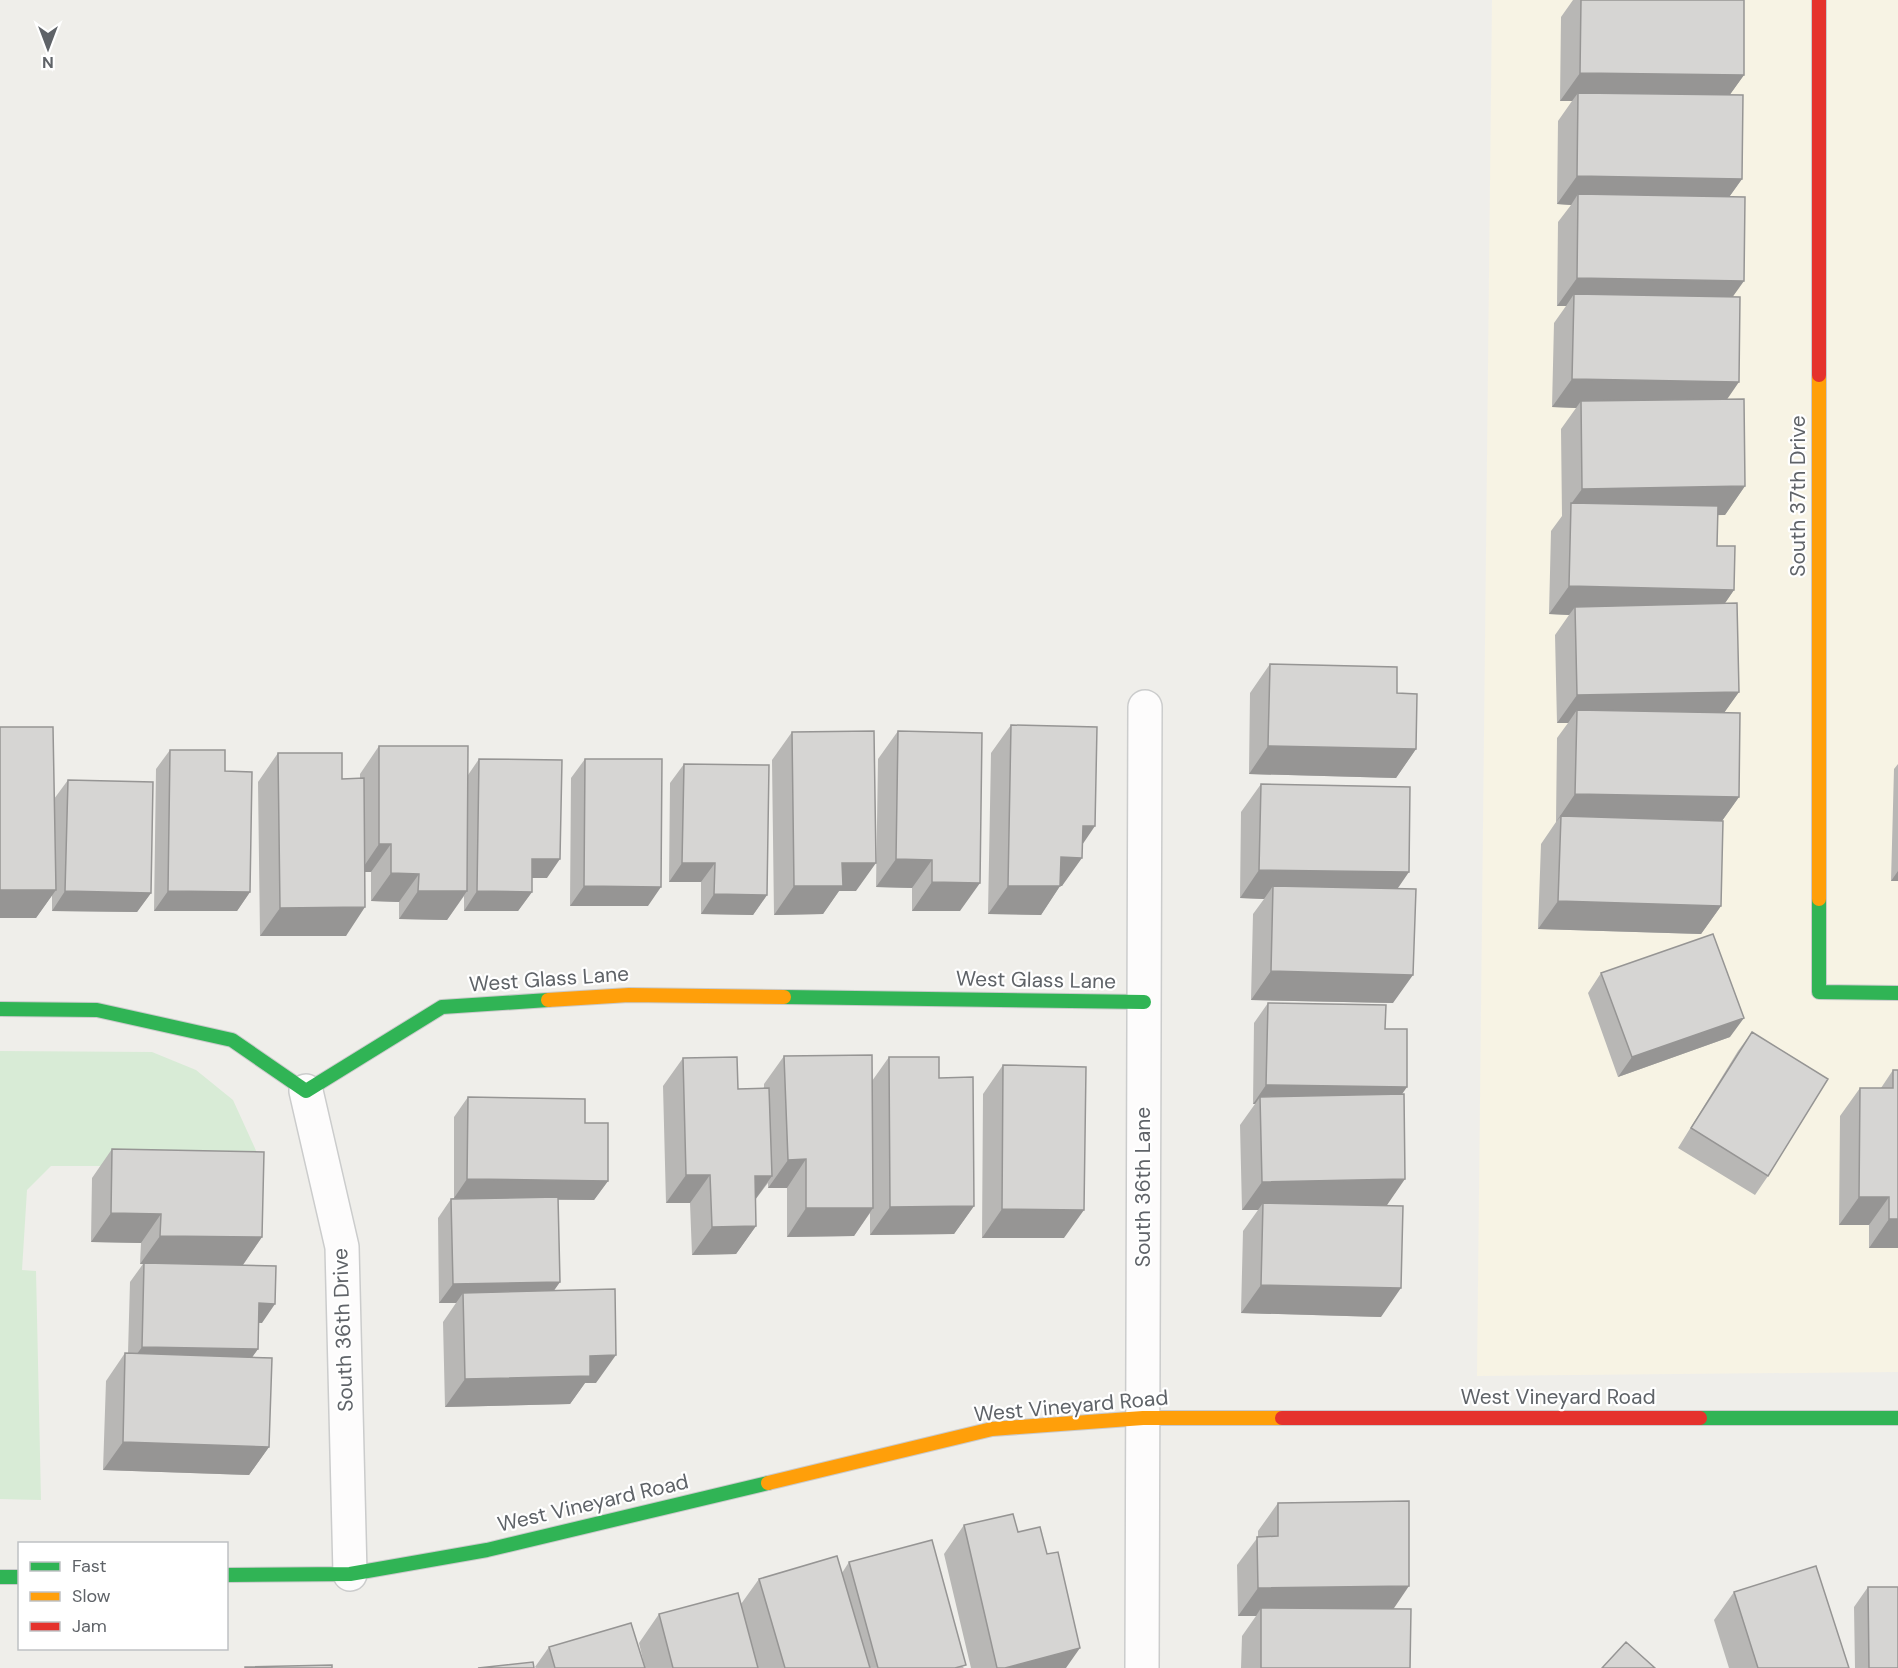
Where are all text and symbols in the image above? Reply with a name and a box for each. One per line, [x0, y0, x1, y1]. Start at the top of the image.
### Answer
north arrow [18, 18, 78, 78]
text: N [42, 52, 54, 73]
street label: South 37th Drive [1784, 415, 1812, 577]
street label: West Glass Lane [468, 959, 630, 999]
street label: West Glass Lane [956, 965, 1116, 995]
street label: South 36th Lane [1129, 1107, 1157, 1267]
street label: South 36th Drive [326, 1248, 360, 1412]
street label: West Vineyard Road [1460, 1383, 1656, 1411]
street label: West Vineyard Road [973, 1384, 1169, 1428]
street label: West Vineyard Road [495, 1467, 691, 1539]
legend [18, 1542, 228, 1650]
text: Fast [72, 1554, 107, 1578]
text: Slow [72, 1584, 111, 1608]
text: Jam [72, 1614, 107, 1638]

